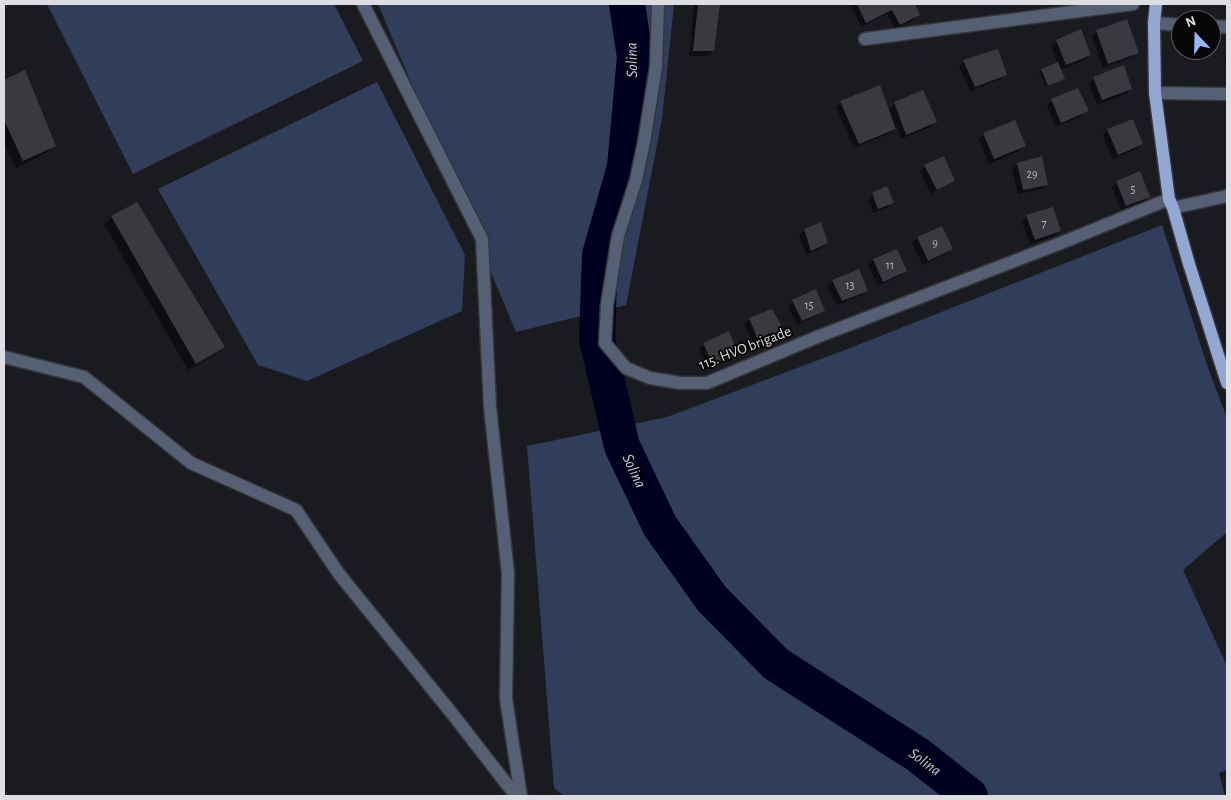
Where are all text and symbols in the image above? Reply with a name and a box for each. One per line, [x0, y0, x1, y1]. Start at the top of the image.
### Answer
north arrow [1171, 10, 1221, 60]
text: N [1184, 14, 1198, 30]
water label: Solina [622, 42, 642, 78]
house number: 29 [1026, 167, 1038, 181]
house number: 5 [1130, 182, 1136, 196]
house number: 7 [1041, 216, 1047, 230]
house number: 9 [932, 236, 938, 250]
house number: 11 [886, 258, 894, 272]
house number: 13 [845, 278, 855, 292]
house number: 15 [804, 298, 814, 312]
street label: 115. HVO brigade [696, 322, 794, 374]
water label: Solina [618, 451, 650, 491]
water label: Solina [905, 744, 945, 780]

